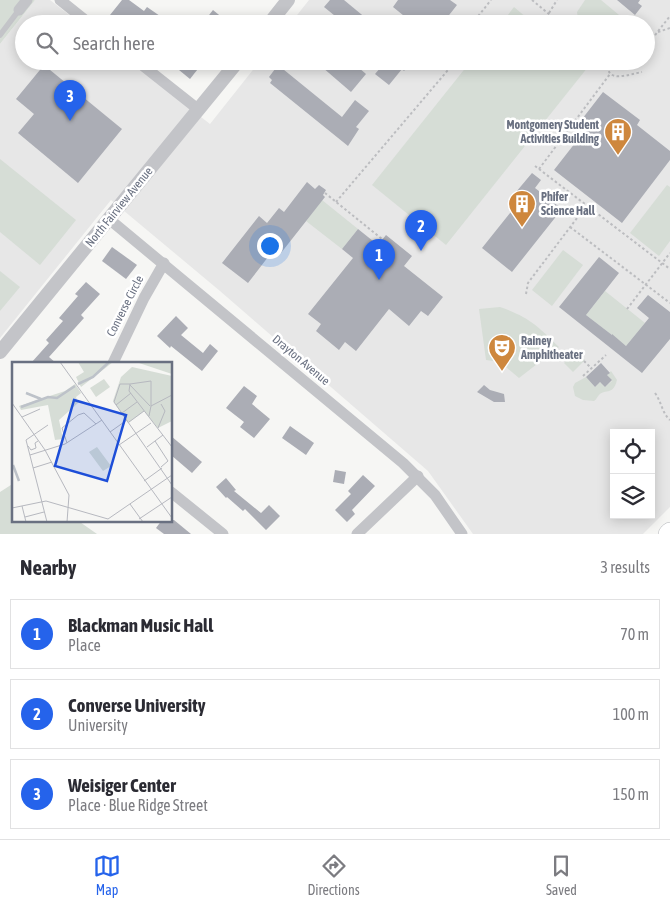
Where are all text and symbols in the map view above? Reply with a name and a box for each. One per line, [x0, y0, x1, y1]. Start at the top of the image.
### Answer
search box [15, 15, 655, 70]
icon: search [33, 29, 61, 57]
text: Search here [73, 32, 155, 54]
pin: 3 [54, 80, 86, 121]
building icon: Montgomery Student Activities Building [603, 117, 633, 156]
place label: Montgomery Student Activities Building [507, 118, 600, 146]
street label: North Fairview Avenue [83, 164, 155, 250]
building icon: Phifer Science Hall [507, 189, 537, 228]
place label: Phifer Science Hall [541, 190, 596, 218]
pin: 2 [405, 210, 437, 251]
your location [257, 233, 283, 259]
pin: 1 [363, 239, 395, 280]
street label: Converse Circle [104, 273, 146, 339]
street label: Drayton Avenue [270, 332, 332, 388]
theatre icon: Rainey Amphitheater [487, 333, 517, 372]
place label: Rainey Amphitheater [520, 334, 583, 362]
inset map [12, 362, 172, 522]
map controls [610, 429, 655, 519]
button: locate [610, 429, 655, 474]
button: layers [610, 474, 655, 519]
text: Nearby [20, 555, 76, 579]
text: 3 results [600, 558, 650, 576]
text: Blackman Music Hall [68, 614, 213, 636]
text: 1 [33, 625, 41, 643]
text: 70 m [620, 625, 649, 643]
text: Place [68, 636, 101, 654]
text: Converse University [68, 694, 206, 716]
text: 2 [33, 705, 41, 723]
text: 100 m [613, 705, 649, 723]
text: University [68, 716, 128, 734]
text: Weisiger Center [68, 774, 176, 796]
text: 3 [33, 785, 41, 803]
text: 150 m [613, 785, 649, 803]
text: Place · Blue Ridge Street [68, 796, 208, 814]
tab: Map [93, 852, 121, 898]
tab: Directions [307, 852, 360, 898]
tab: Saved [546, 852, 577, 898]

